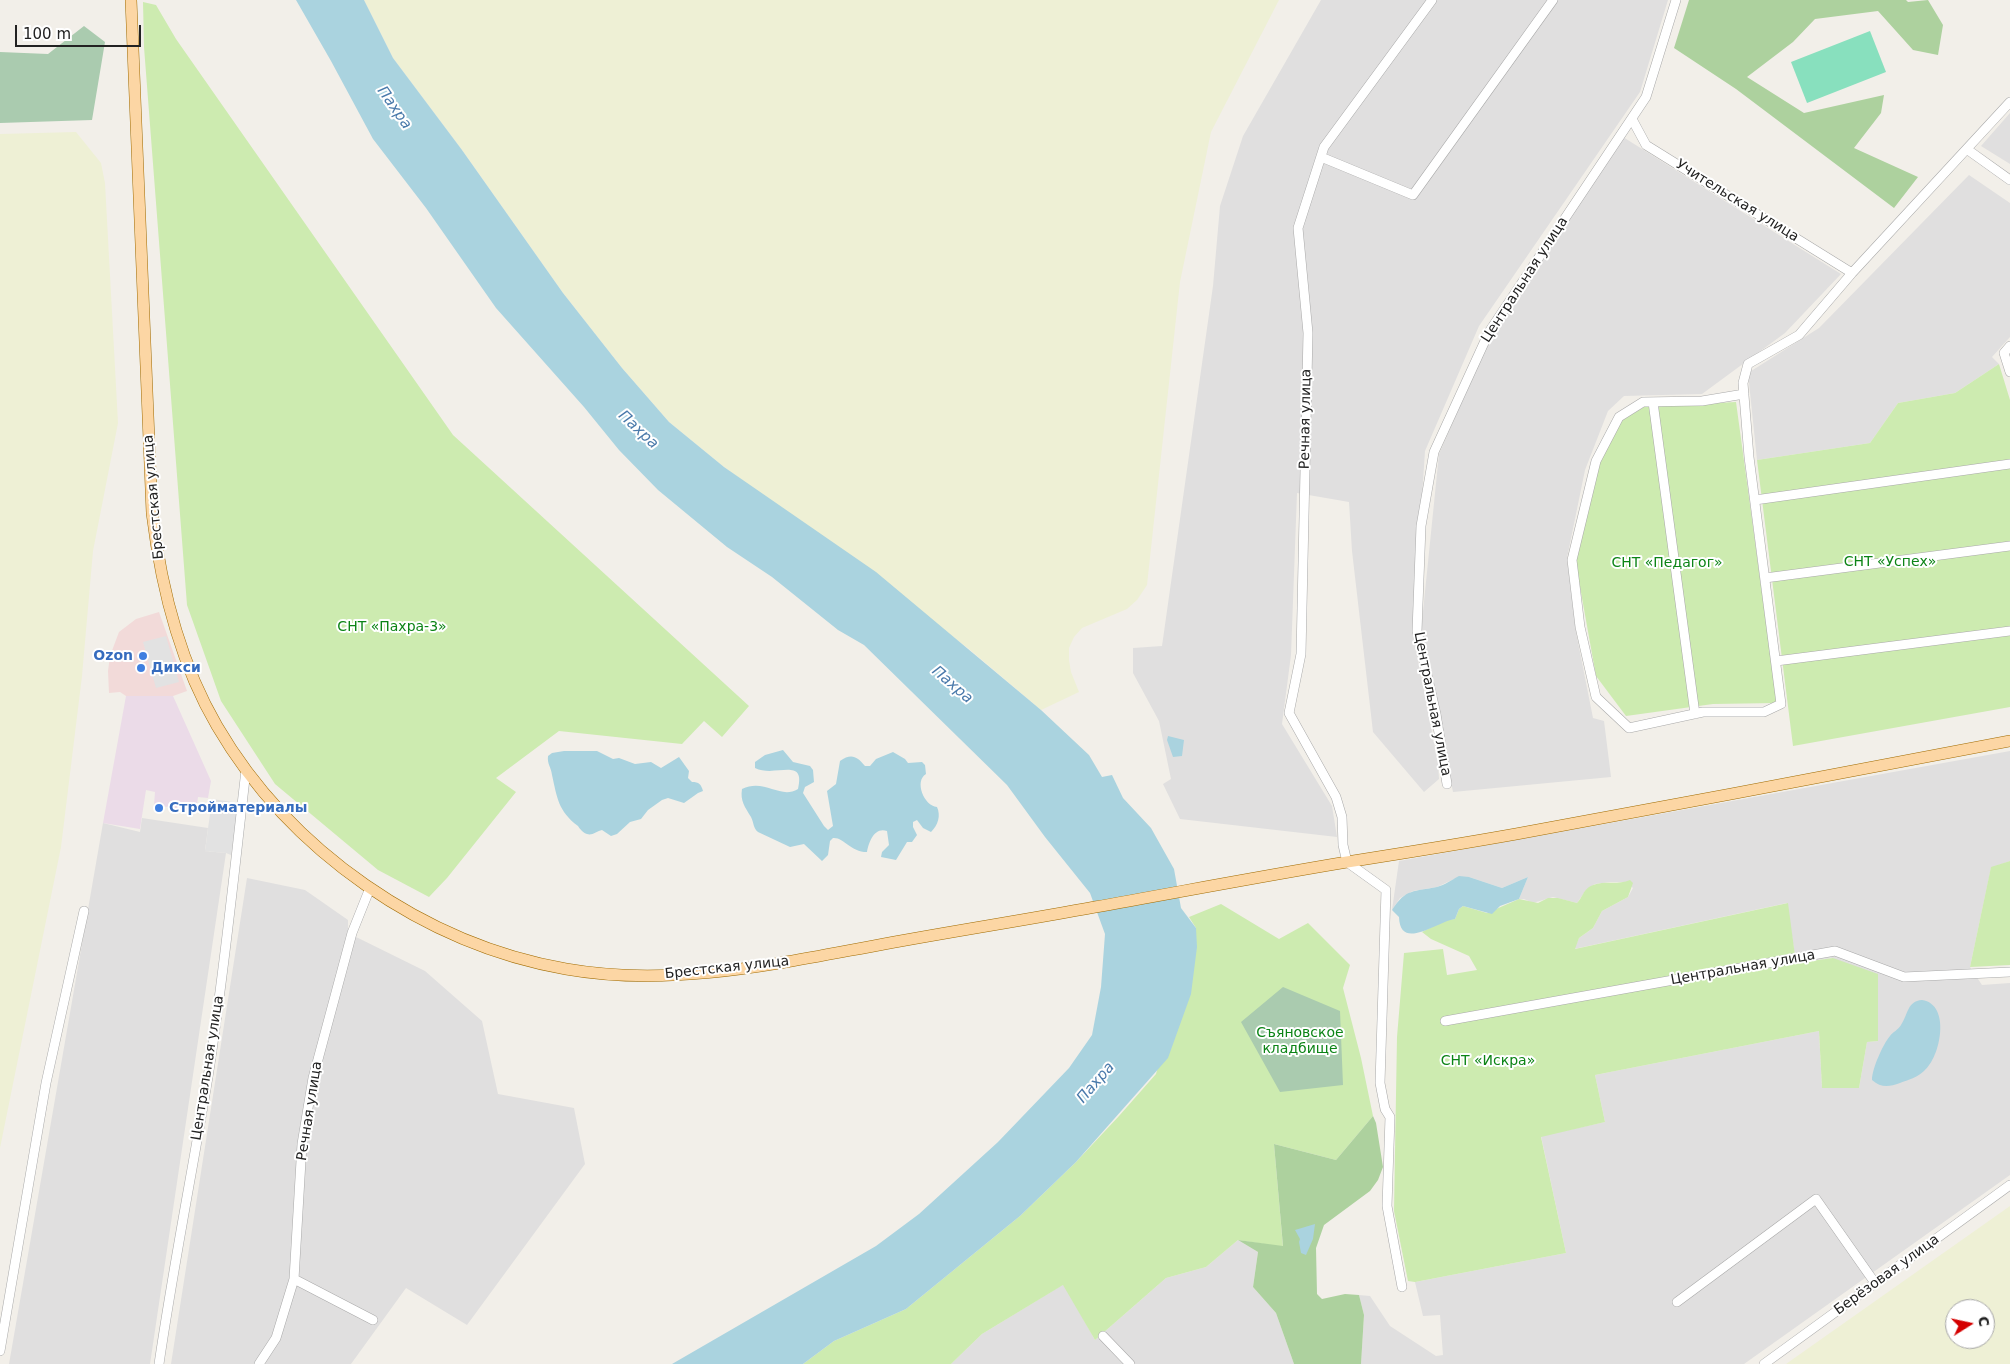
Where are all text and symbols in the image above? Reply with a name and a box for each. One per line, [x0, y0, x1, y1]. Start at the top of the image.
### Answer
scale bar [18, 15, 144, 47]
text: 100 m [23, 25, 71, 43]
water label: Пахра [373, 83, 415, 133]
street label: Учительская улица [1672, 156, 1802, 246]
street label: Центральная улица [1478, 214, 1572, 346]
street label: Речная улица [1297, 369, 1315, 469]
water label: Пахра [614, 407, 662, 453]
street label: Брестская улица [140, 434, 168, 560]
park label: СНТ «Успех» [1844, 554, 1936, 570]
park label: СНТ «Педагог» [1611, 555, 1723, 571]
park label: СНТ «Пахра-3» [337, 619, 447, 635]
street label: Центральная улица [1410, 630, 1454, 778]
place label: Ozon [93, 648, 133, 664]
marker: Ozon [137, 650, 149, 662]
place label: Дикси [151, 660, 201, 676]
marker: Дикси [135, 662, 147, 674]
water label: Пахра [928, 662, 976, 708]
place label: Стройматериалы [169, 800, 308, 816]
marker: Стройматериалы [153, 802, 165, 814]
street label: Центральная улица [1669, 947, 1817, 989]
street label: Брестская улица [664, 953, 790, 983]
street label: Центральная улица [188, 994, 228, 1142]
park label: Съяновское кладбище [1256, 1025, 1344, 1058]
park label: СНТ «Искра» [1441, 1053, 1535, 1069]
water label: Пахра [1073, 1059, 1119, 1107]
street label: Речная улица [294, 1060, 326, 1162]
street label: Берёзовая улица [1831, 1231, 1943, 1319]
north arrow [1945, 1299, 1995, 1349]
text: С [1975, 1315, 1993, 1328]

